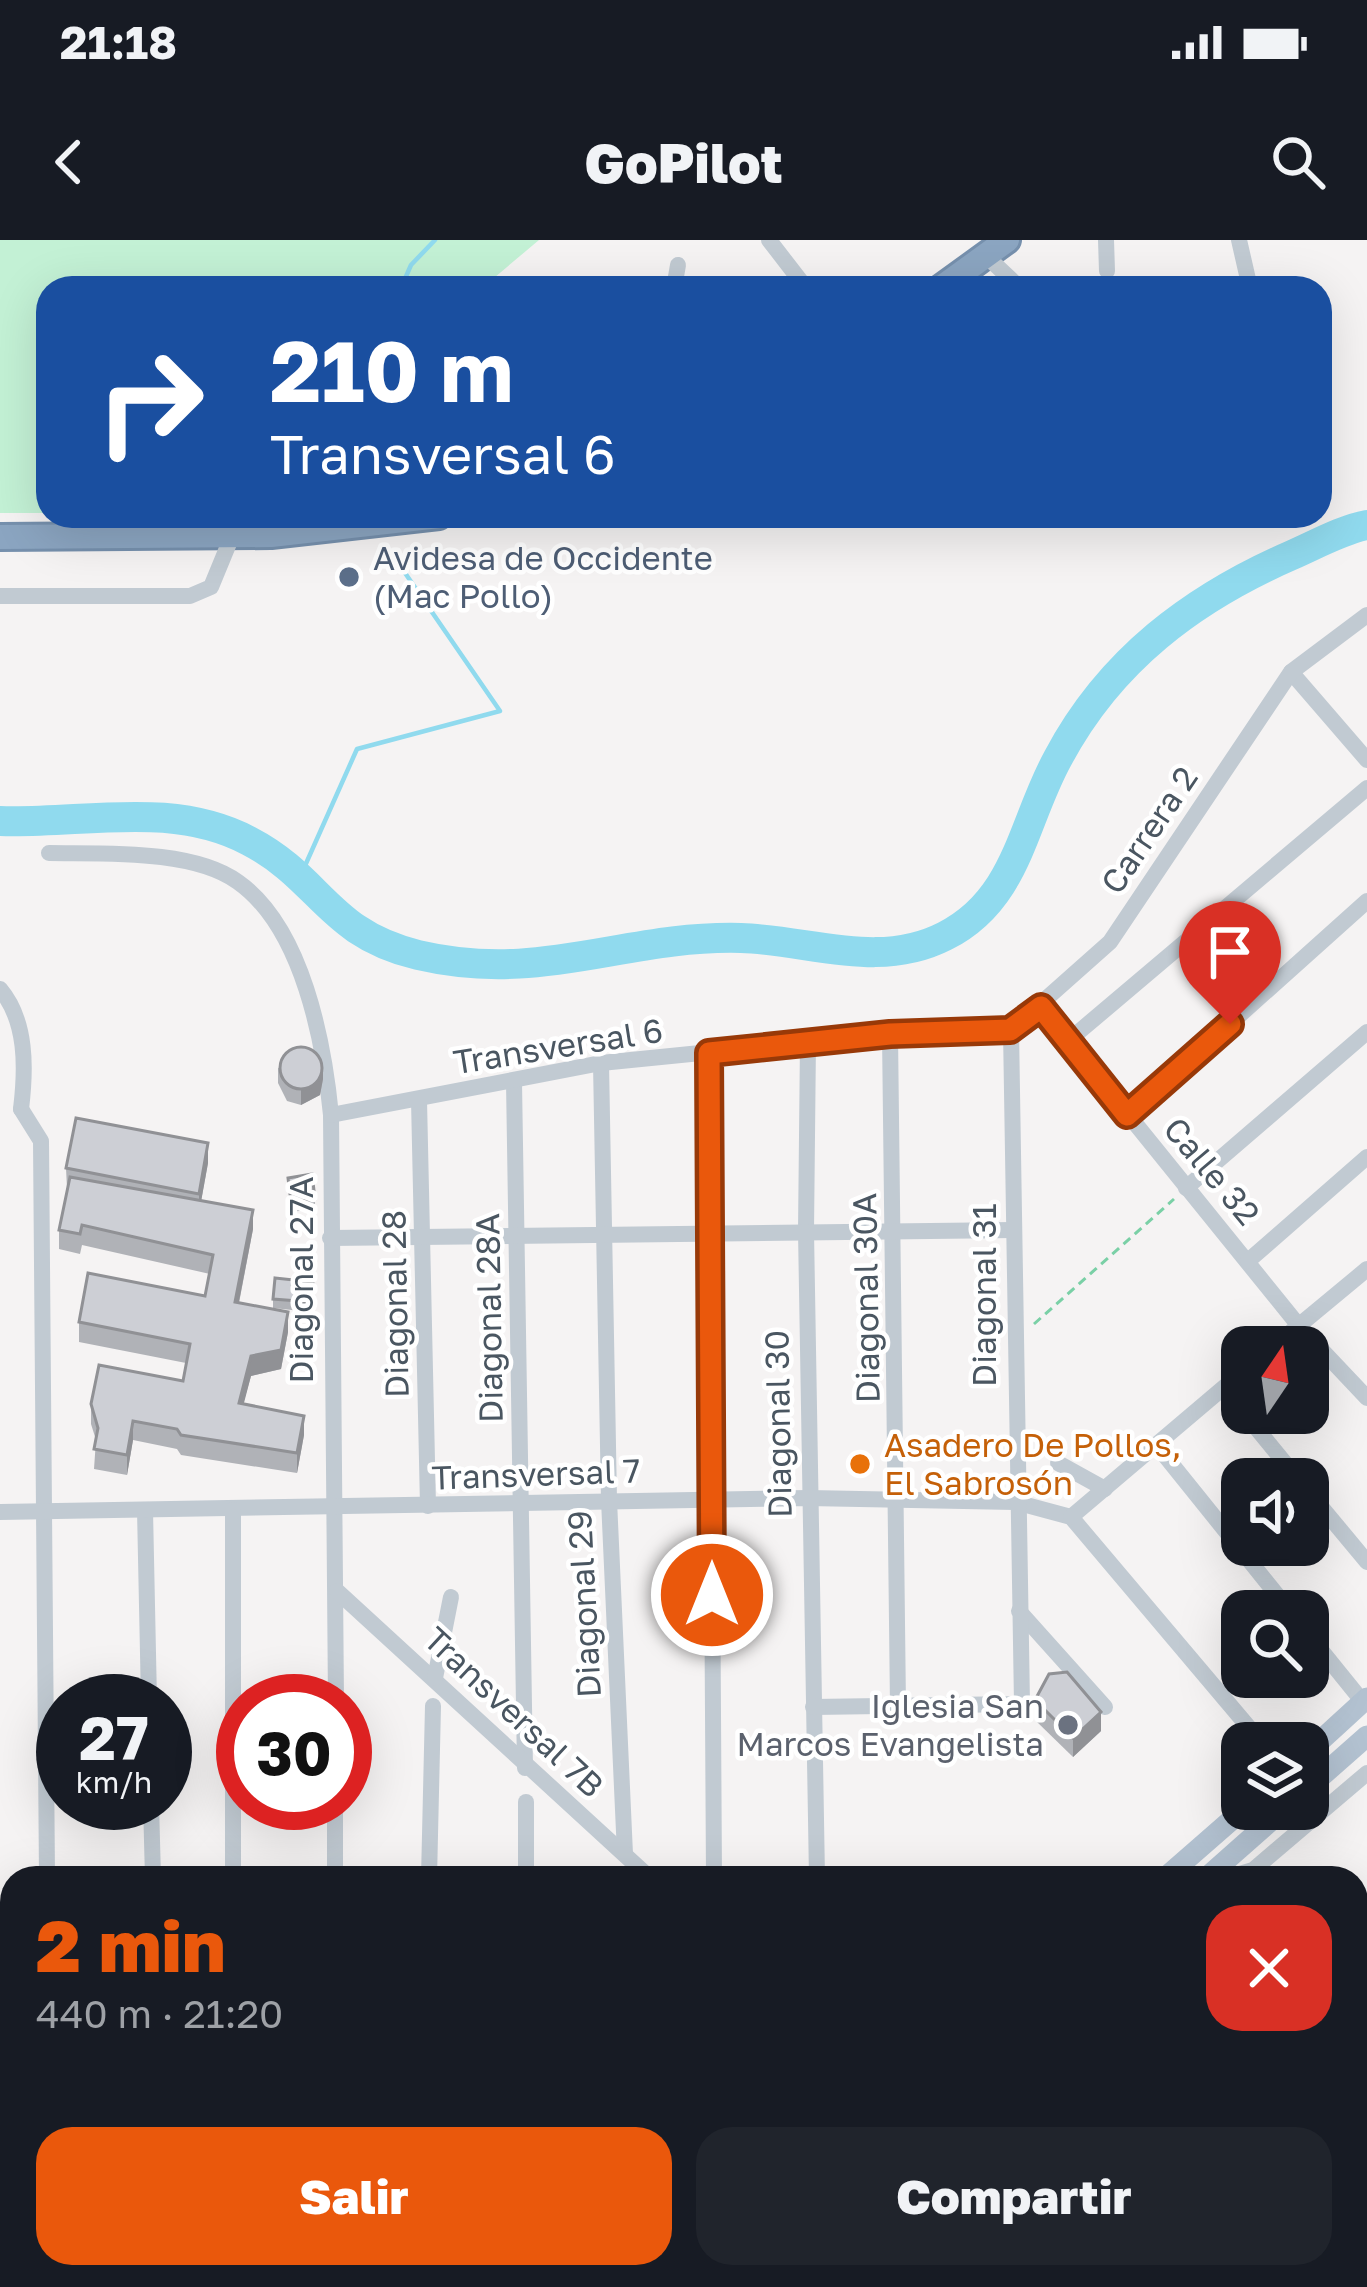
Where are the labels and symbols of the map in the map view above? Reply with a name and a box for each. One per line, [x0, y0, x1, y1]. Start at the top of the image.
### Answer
place label: Avidesa de Occidente (Mac Pollo) [373, 538, 713, 615]
marker: Avidesa de Occidente (Mac Pollo) [336, 564, 362, 590]
street label: Carrera 2 [1092, 759, 1205, 900]
pin [1179, 901, 1281, 1024]
street label: Transversal 6 [451, 1010, 665, 1081]
street label: Calle 32 [1156, 1109, 1268, 1232]
street label: Diagonal 27A [281, 1176, 320, 1384]
street label: Diagonal 30A [844, 1193, 887, 1403]
street label: Diagonal 31 [964, 1203, 1003, 1387]
street label: Diagonal 28 [373, 1210, 416, 1398]
street label: Diagonal 28A [467, 1213, 510, 1423]
north arrow [1221, 1326, 1329, 1434]
street label: Diagonal 30 [756, 1330, 799, 1518]
place label: Asadero De Pollos, El Sabrosón [884, 1425, 1182, 1502]
street label: Transversal 7 [431, 1450, 641, 1497]
marker: Asadero De Pollos, El Sabrosón [847, 1451, 873, 1477]
street label: Diagonal 29 [559, 1509, 608, 1699]
position arrow [649, 1532, 775, 1658]
street label: Transversal 7B [417, 1619, 612, 1805]
speed limit sign: 30 [216, 1674, 372, 1830]
place label: Iglesia San Marcos Evangelista [737, 1686, 1044, 1763]
marker: Iglesia San Marcos Evangelista [1055, 1712, 1081, 1738]

